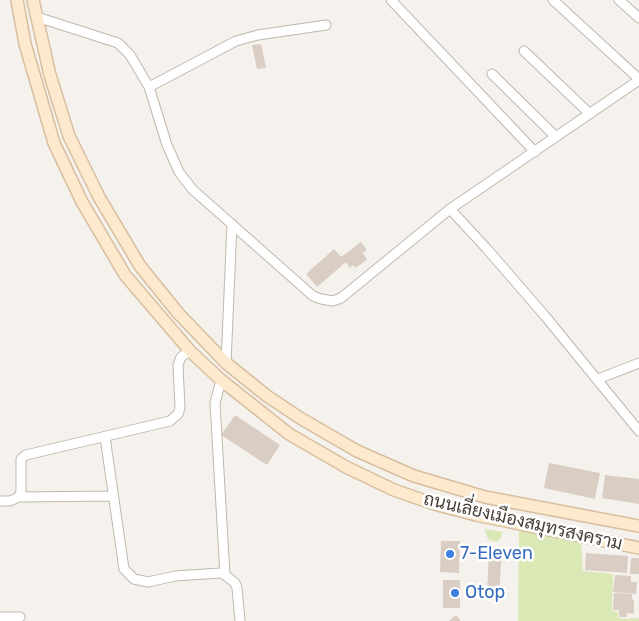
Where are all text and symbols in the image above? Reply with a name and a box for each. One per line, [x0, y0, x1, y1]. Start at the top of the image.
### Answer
street label: ถนนเลี่ยงเมืองสมุทรสงคราม [422, 489, 624, 555]
place label: 7-Eleven [460, 543, 533, 565]
marker: 7-Eleven [444, 548, 456, 560]
place label: Otop [465, 582, 505, 604]
marker: Otop [449, 587, 461, 599]

